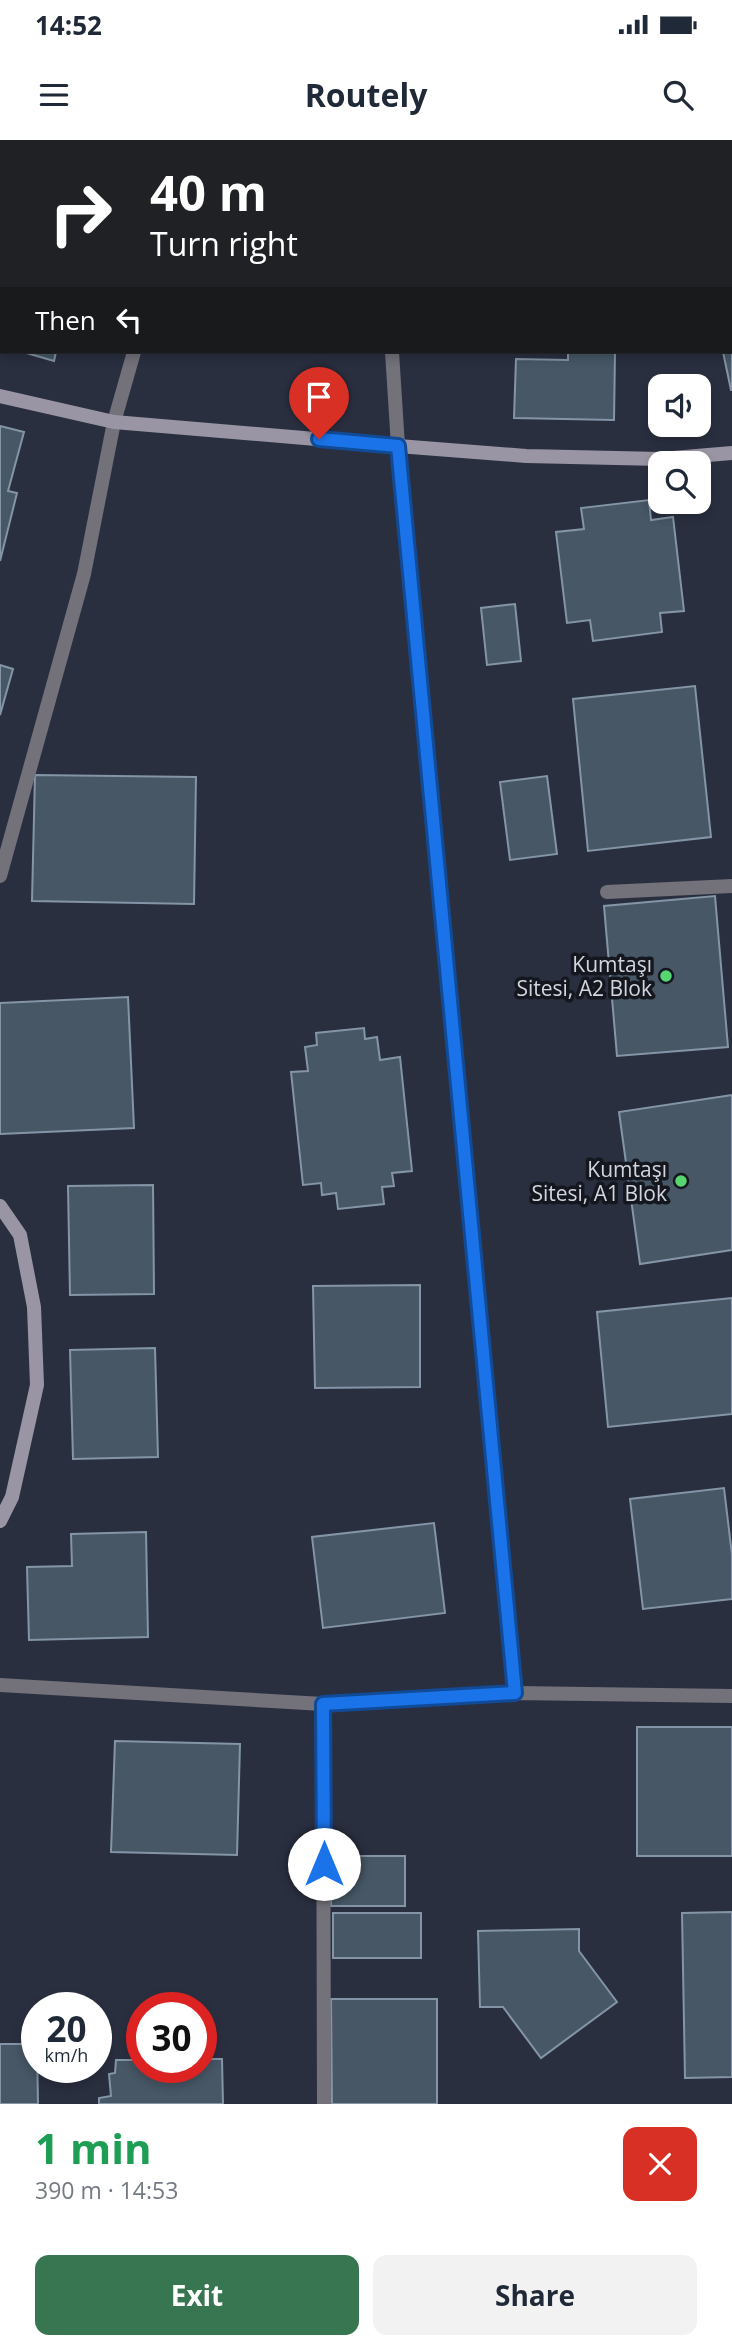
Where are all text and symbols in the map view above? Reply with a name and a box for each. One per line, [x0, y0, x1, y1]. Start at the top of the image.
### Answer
text: 14:52 [35, 7, 102, 43]
text: Routely [305, 73, 427, 116]
icon: menu [35, 76, 73, 114]
icon: search [659, 76, 697, 114]
text: 40 m [150, 159, 267, 225]
icon: right [35, 168, 126, 259]
text: Turn right [150, 222, 298, 265]
icon: left [110, 301, 148, 339]
text: Then [35, 302, 96, 338]
pin [289, 367, 349, 439]
map controls [648, 374, 711, 514]
button: sound [648, 374, 711, 437]
icon: arrive [300, 378, 338, 416]
button: search [648, 451, 711, 514]
place label: Kumtaşı Sitesi, A2 Blok [516, 950, 652, 1002]
marker: Kumtaşı Sitesi, A2 Blok [658, 968, 674, 984]
place label: Kumtaşı Sitesi, A1 Blok [531, 1155, 667, 1207]
marker: Kumtaşı Sitesi, A1 Blok [673, 1173, 689, 1189]
position arrow [287, 1827, 361, 1901]
speed limit sign: 30 [126, 1992, 217, 2083]
text: 20 [46, 2005, 87, 2052]
text: km/h [45, 2043, 88, 2067]
text: 1 min [35, 2119, 152, 2176]
button: close [623, 2127, 697, 2201]
text: 390 m · 14:53 [35, 2174, 178, 2206]
button: Exit [35, 2255, 359, 2335]
button: Share [373, 2255, 697, 2335]

